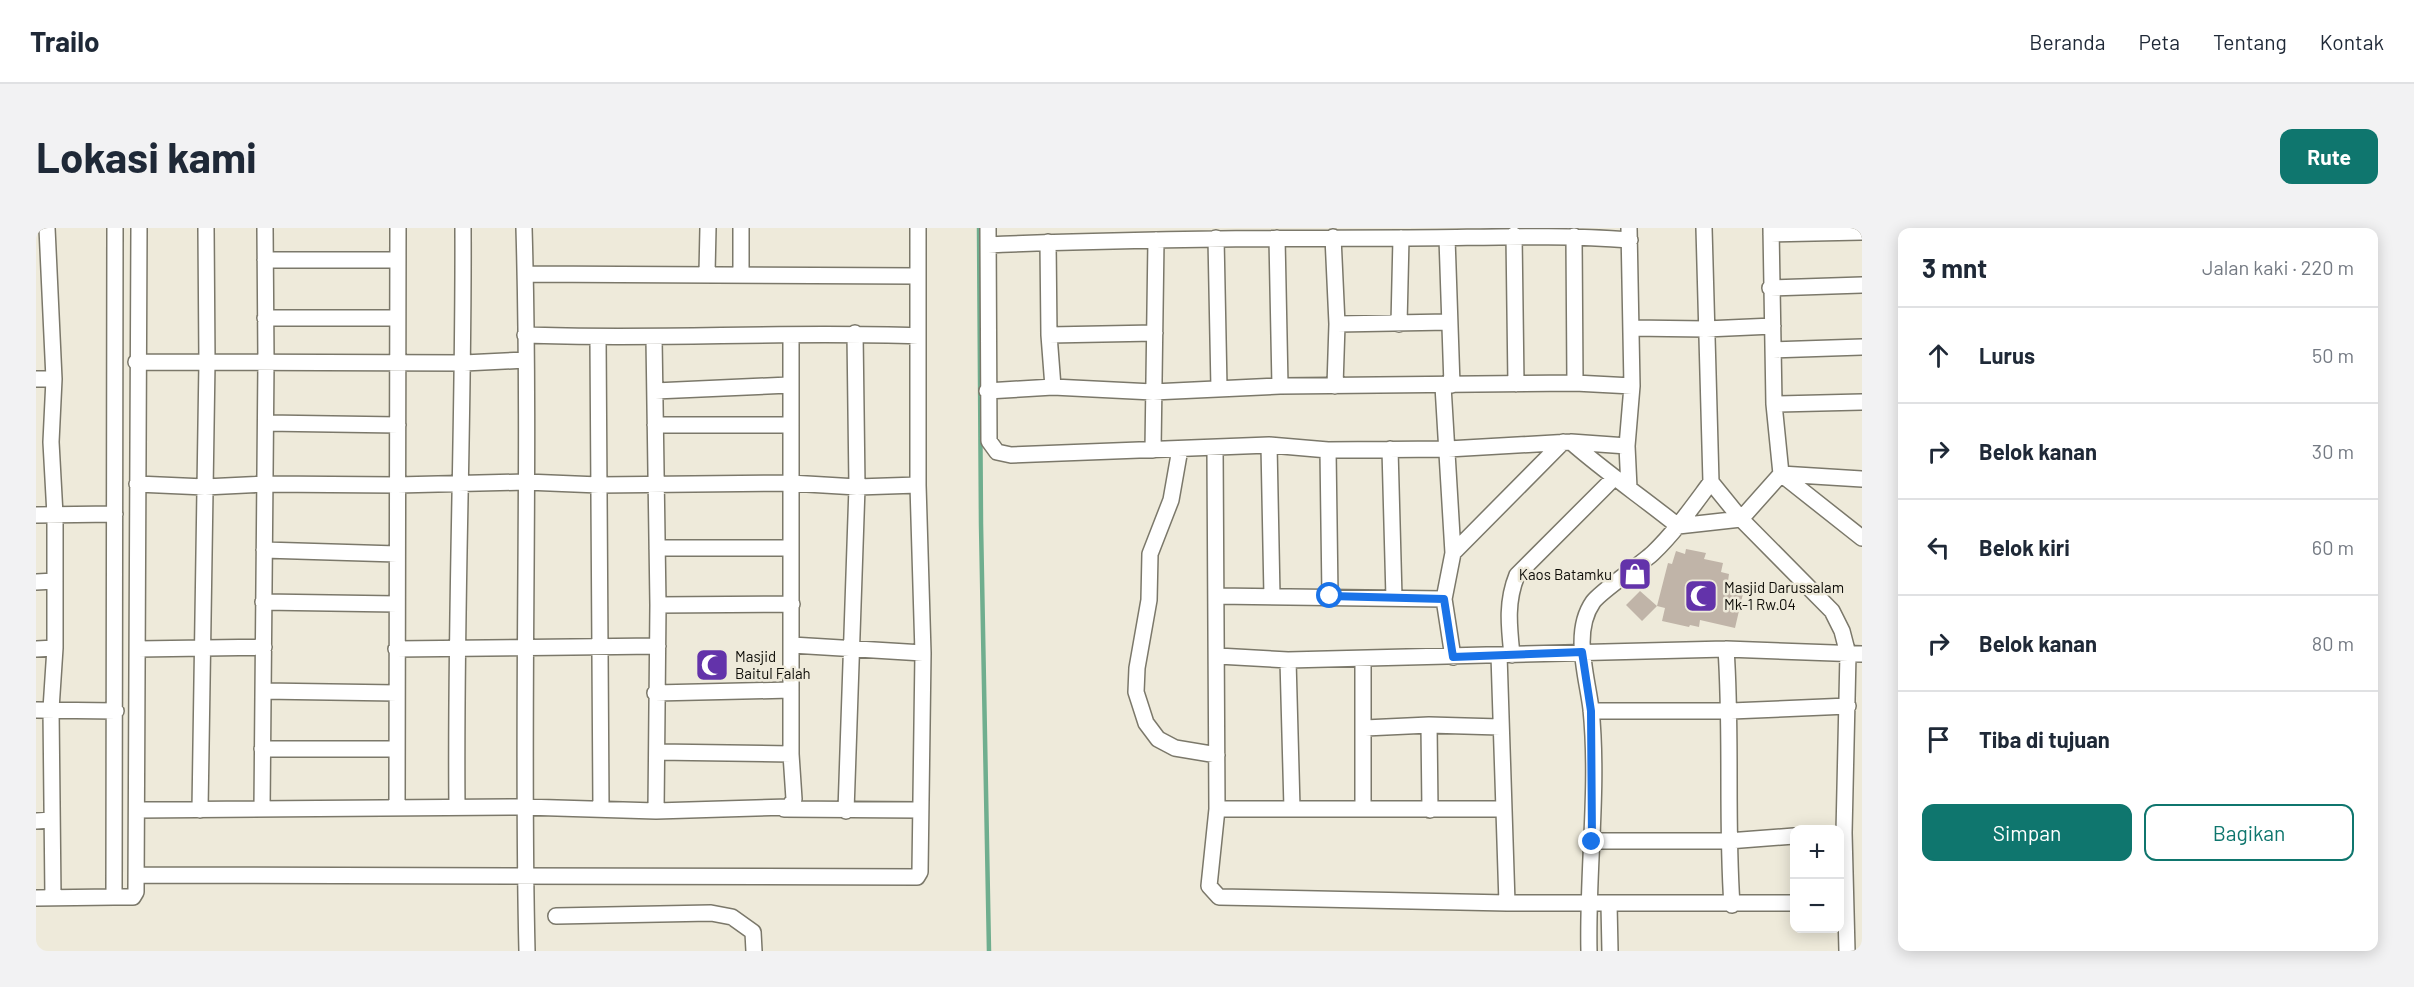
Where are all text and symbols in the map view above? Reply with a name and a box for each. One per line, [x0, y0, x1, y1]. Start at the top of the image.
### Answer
text: Trailo [30, 24, 100, 58]
text: Beranda [2029, 29, 2105, 54]
text: Peta [2138, 29, 2180, 54]
text: Tentang [2213, 29, 2287, 54]
text: Kontak [2320, 29, 2384, 54]
button: Rute [2280, 129, 2378, 184]
text: Lokasi kami [36, 131, 257, 181]
text: 3 mnt [1922, 252, 1987, 283]
text: Jalan kaki · 220 m [2202, 255, 2354, 279]
icon: ahead [1922, 339, 1955, 372]
text: Lurus [1979, 342, 2035, 368]
text: 50 m [2312, 343, 2354, 367]
icon: right [1922, 435, 1955, 468]
text: Belok kanan [1979, 438, 2097, 464]
text: 30 m [2312, 439, 2354, 463]
icon: left [1922, 531, 1955, 564]
text: Belok kiri [1979, 534, 2070, 560]
text: 60 m [2312, 535, 2354, 559]
shop icon: Kaos Batamku [1617, 556, 1653, 592]
place label: Kaos Batamku [1519, 565, 1612, 583]
mosque icon: Masjid Darussalam Mk-1 Rw.04 [1683, 578, 1719, 614]
place label: Masjid Darussalam Mk-1 Rw.04 [1724, 578, 1844, 613]
route start [1316, 582, 1342, 608]
icon: right [1922, 627, 1955, 660]
text: Belok kanan [1979, 630, 2097, 656]
text: 80 m [2312, 631, 2354, 655]
mosque icon: Masjid Baitul Falah [694, 647, 730, 683]
place label: Masjid Baitul Falah [735, 647, 811, 682]
icon: arrive [1922, 723, 1955, 756]
text: Tiba di tujuan [1979, 726, 2110, 752]
button: Simpan [1922, 804, 2132, 861]
button: Bagikan [2144, 804, 2354, 861]
map controls [1790, 825, 1844, 933]
button: + [1790, 825, 1844, 879]
route end [1578, 828, 1604, 854]
button: − [1790, 879, 1844, 933]

